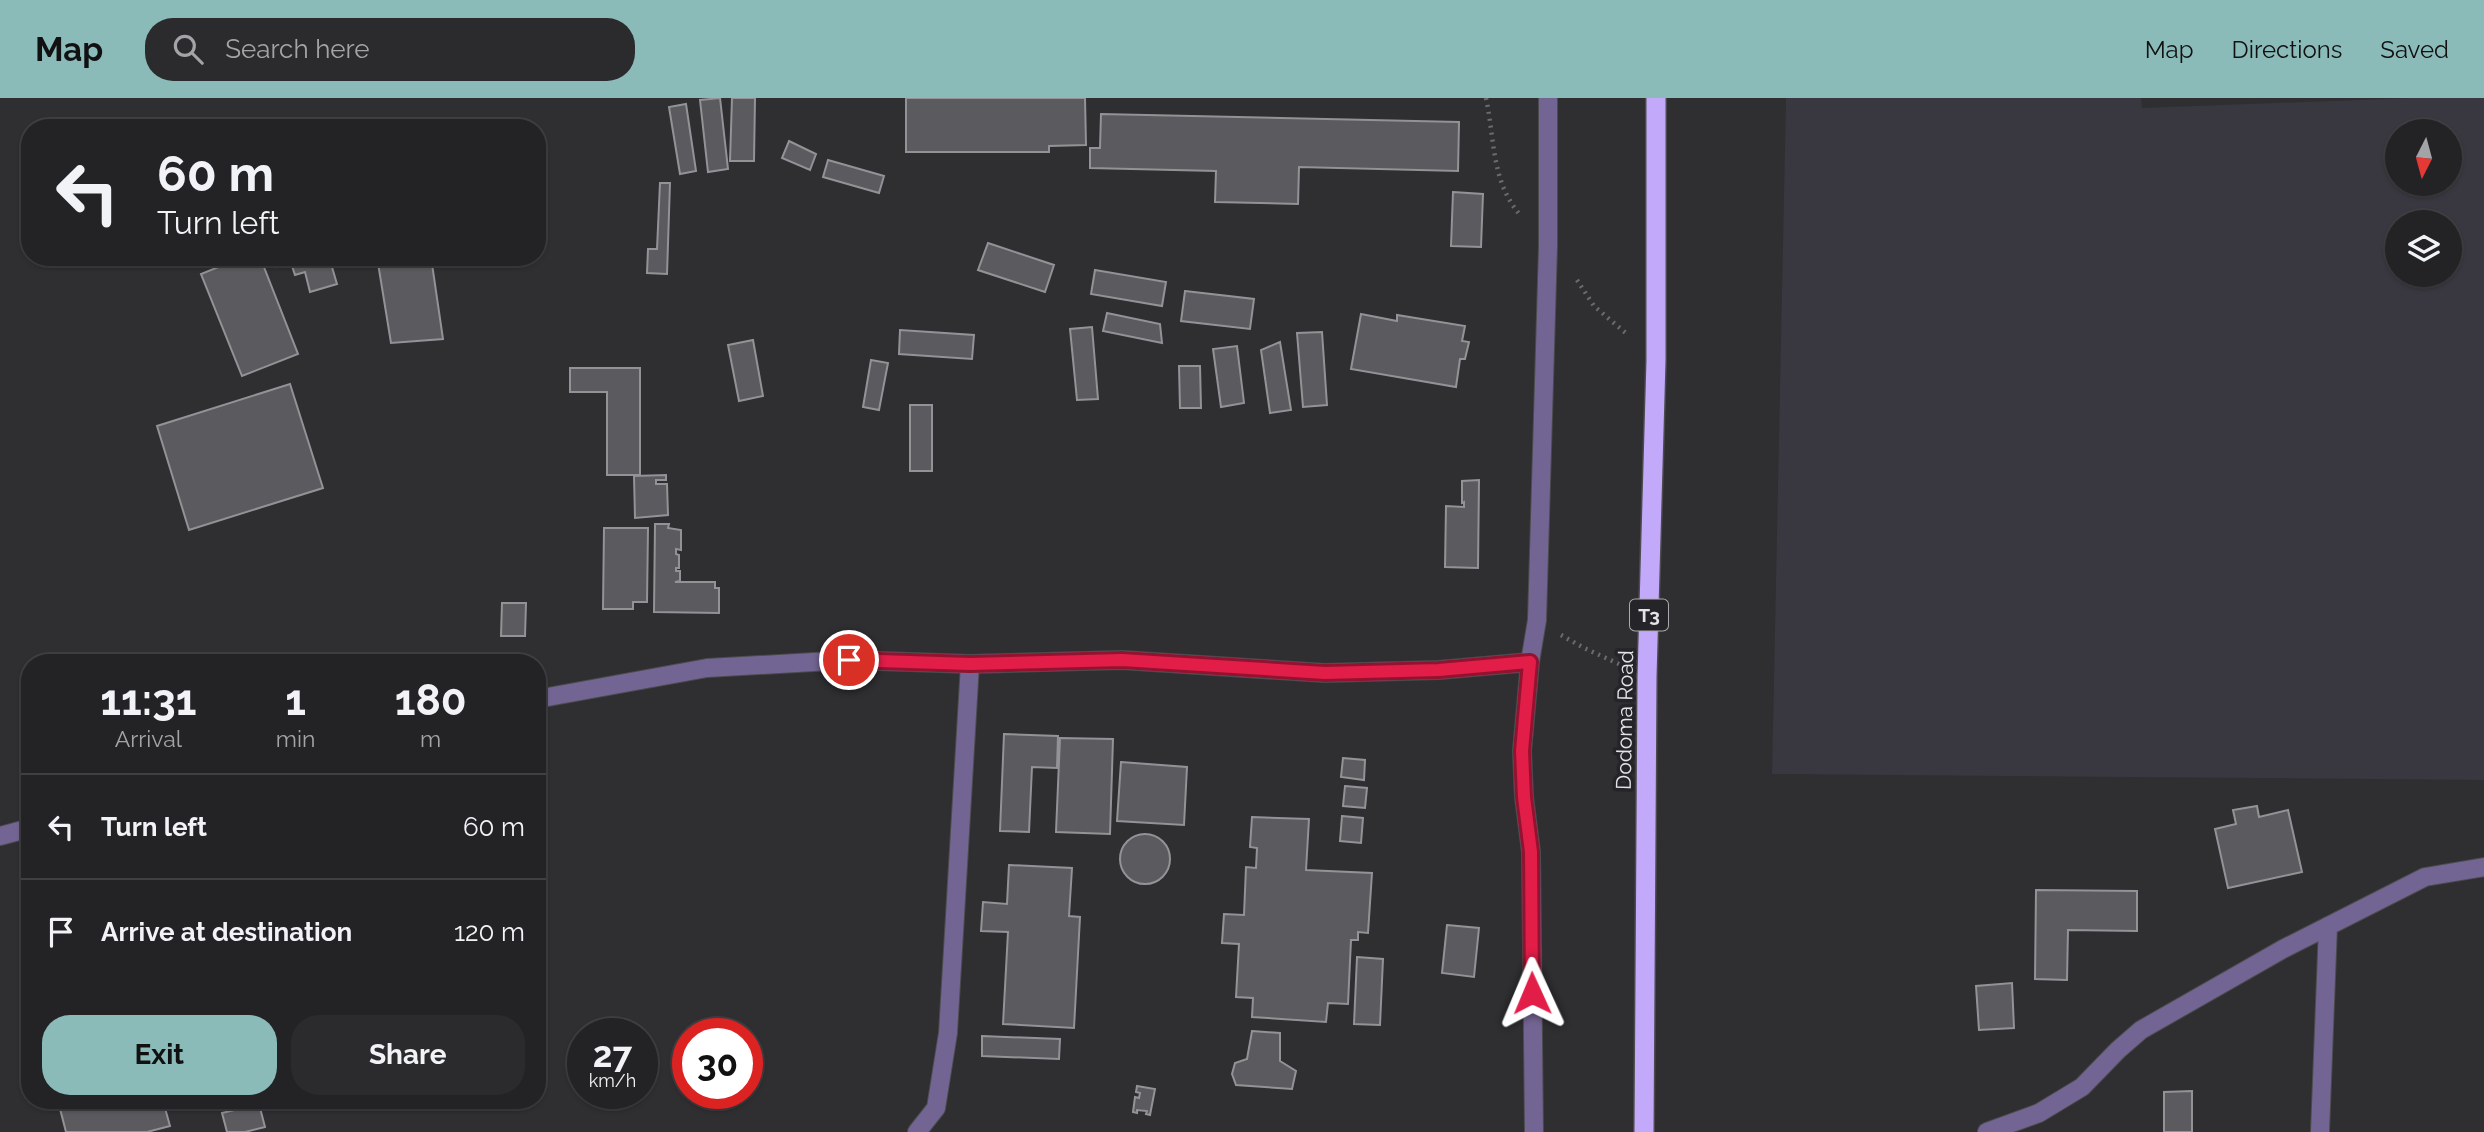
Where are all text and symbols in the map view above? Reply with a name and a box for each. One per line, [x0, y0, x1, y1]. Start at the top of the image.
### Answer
search box [145, 18, 635, 81]
text: Map [35, 30, 103, 69]
icon: search [169, 30, 207, 68]
text: Search here [225, 34, 370, 64]
text: Map [2145, 35, 2194, 64]
text: Directions [2232, 35, 2342, 64]
text: Saved [2380, 35, 2449, 64]
north arrow [2385, 119, 2462, 196]
map controls [2385, 119, 2462, 287]
text: 60 m [157, 145, 274, 202]
icon: left [42, 147, 133, 238]
text: Turn left [157, 204, 279, 241]
button: layers [2385, 210, 2462, 287]
road number: T3 [1630, 600, 1668, 630]
pin [819, 630, 879, 690]
icon: arrive [830, 641, 868, 679]
street label: Dodoma Road [1611, 650, 1638, 790]
text: 11:31 [100, 676, 196, 725]
text: 1 [285, 676, 306, 725]
text: 180 [395, 676, 467, 725]
text: Arrival [115, 725, 182, 752]
text: min [276, 725, 315, 752]
text: m [420, 725, 441, 752]
icon: left [42, 808, 80, 846]
text: Turn left [101, 812, 207, 842]
text: 60 m [463, 812, 525, 842]
icon: arrive [42, 913, 80, 951]
text: Arrive at destination [101, 917, 352, 947]
text: 120 m [454, 917, 525, 947]
position arrow [1495, 956, 1569, 1030]
button: Exit [42, 1015, 277, 1095]
button: Share [291, 1015, 525, 1095]
speed limit sign: 30 [672, 1018, 763, 1109]
text: 27 [593, 1034, 632, 1075]
text: km/h [589, 1070, 636, 1091]

